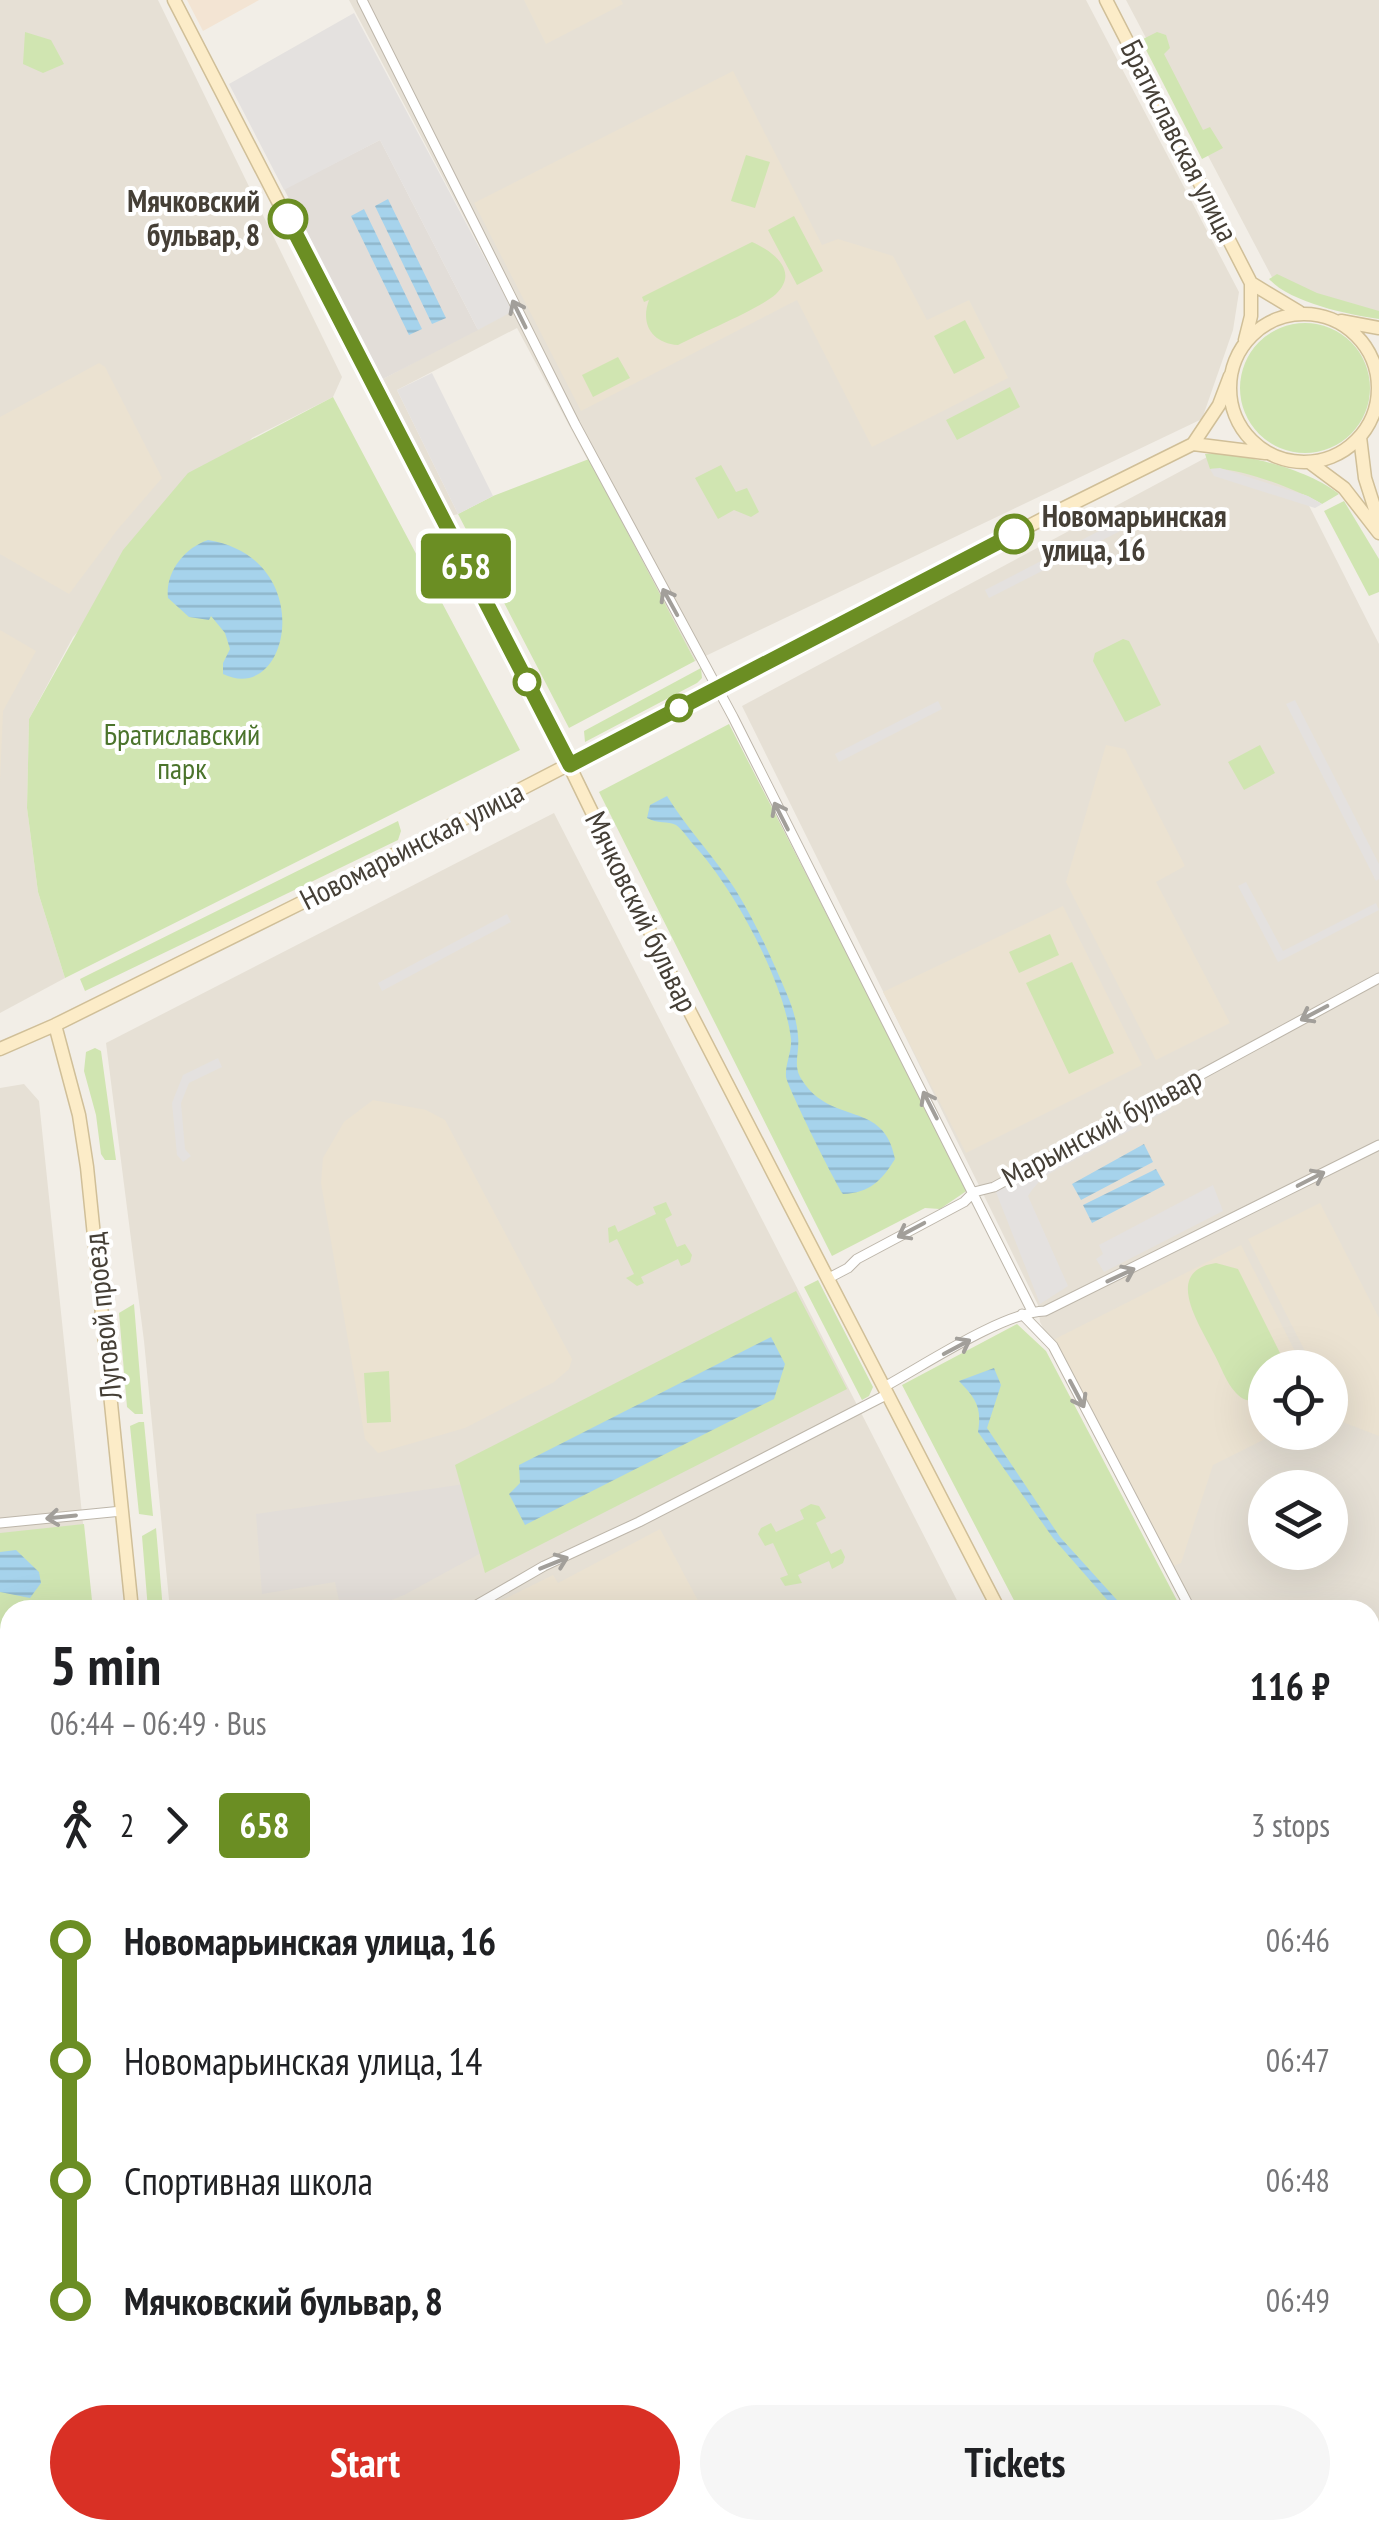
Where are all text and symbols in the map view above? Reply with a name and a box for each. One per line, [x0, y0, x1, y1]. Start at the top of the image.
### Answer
street label: Братиславская улица [1113, 33, 1248, 248]
place label: Мячковский бульвар, 8 [127, 181, 260, 254]
marker: Мячковский бульвар, 8 [269, 200, 307, 238]
one-way arrow [509, 300, 528, 330]
place label: Новомарьинская улица, 16 [1041, 496, 1227, 569]
marker: Новомарьинская улица, 16 [995, 515, 1033, 553]
line badge: 658 [408, 534, 524, 598]
text: 658 [441, 543, 491, 589]
one-way arrow [660, 588, 680, 617]
unlabelled marker [514, 669, 540, 695]
unlabelled marker [666, 695, 692, 721]
park label: Братиславский парк [104, 714, 260, 787]
street label: Новомарьинская улица [293, 771, 530, 918]
one-way arrow [771, 802, 790, 831]
street label: Мячковский бульвар [577, 805, 708, 1018]
one-way arrow [1300, 1004, 1330, 1023]
street label: Марьинский бульвар [995, 1058, 1208, 1196]
one-way arrow [920, 1090, 939, 1120]
one-way arrow [1296, 1169, 1326, 1188]
one-way arrow [896, 1221, 926, 1240]
street label: Луговой проезд [73, 1231, 130, 1402]
one-way arrow [1106, 1264, 1136, 1283]
one-way arrow [942, 1337, 972, 1357]
map controls [1248, 1350, 1348, 1570]
button: locate [1248, 1350, 1348, 1450]
one-way arrow [1068, 1378, 1087, 1408]
button: layers [1248, 1470, 1348, 1570]
one-way arrow [45, 1507, 78, 1526]
one-way arrow [538, 1553, 568, 1571]
text: 5 min [50, 1629, 161, 1700]
text: 116 ₽ [1250, 1661, 1330, 1710]
text: 06:44 – 06:49 · Bus [50, 1702, 267, 1744]
icon: walk [50, 1798, 105, 1853]
icon: forward [149, 1798, 204, 1853]
text: 658 [239, 1802, 290, 1848]
text: 2 [120, 1804, 134, 1846]
text: 3 stops [1251, 1804, 1330, 1846]
text: Новомарьинская улица, 16 [124, 1916, 496, 1965]
text: 06:46 [1266, 1919, 1330, 1961]
text: Новомарьинская улица, 14 [124, 2036, 482, 2085]
text: 06:47 [1266, 2039, 1330, 2081]
text: Спортивная школа [124, 2156, 373, 2205]
text: 06:48 [1266, 2159, 1330, 2201]
text: Мячковский бульвар, 8 [124, 2276, 443, 2325]
text: 06:49 [1266, 2279, 1330, 2321]
button: Start [50, 2405, 680, 2520]
button: Tickets [700, 2405, 1330, 2520]

